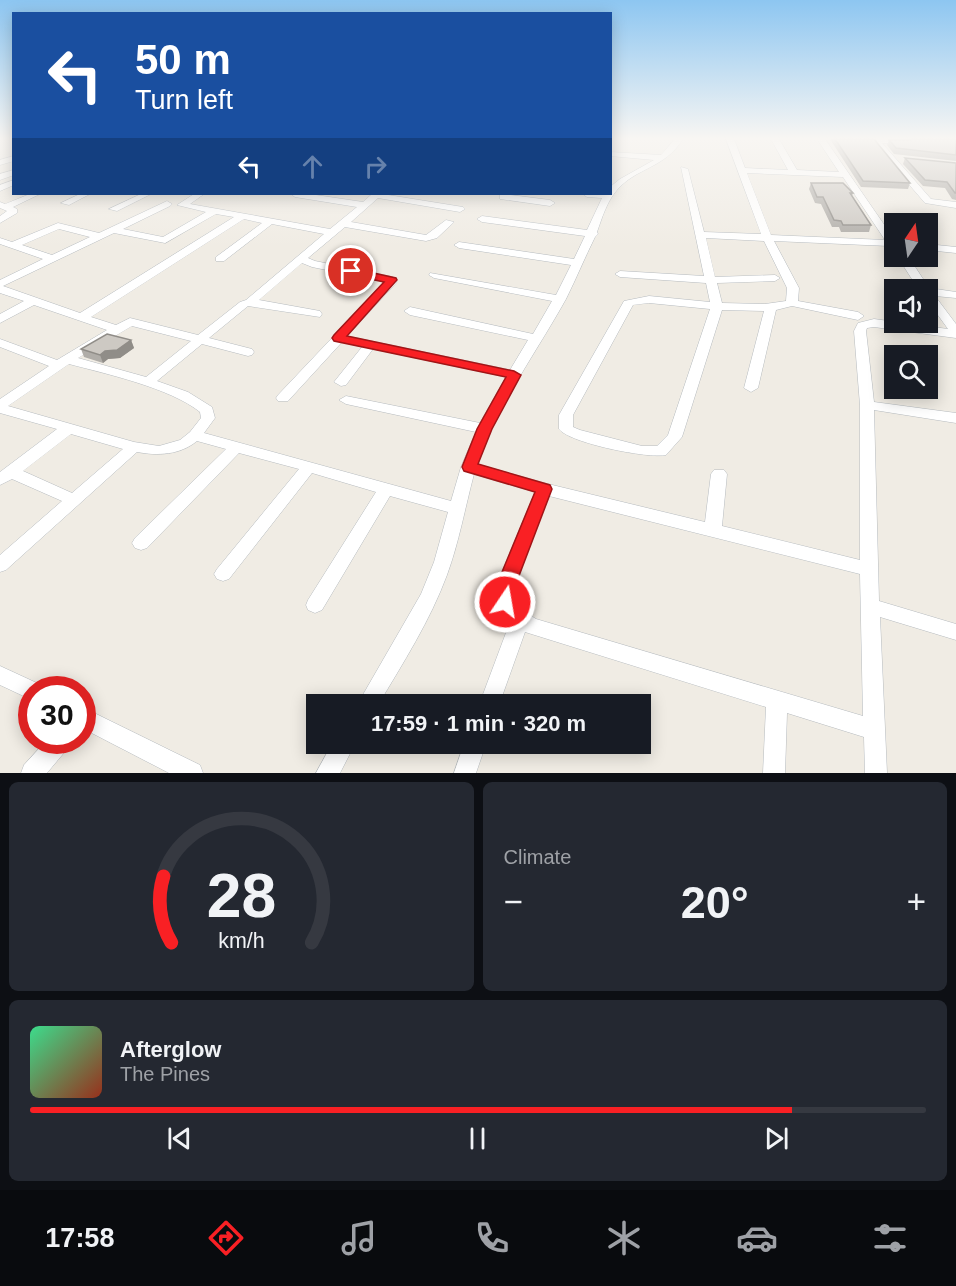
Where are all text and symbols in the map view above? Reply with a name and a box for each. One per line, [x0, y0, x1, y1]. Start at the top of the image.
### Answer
icon: left [36, 36, 114, 114]
text: 50 m [135, 36, 231, 83]
text: Turn left [135, 85, 233, 115]
icon: left [233, 150, 266, 183]
icon: ahead [296, 150, 329, 183]
icon: right [359, 150, 392, 183]
north arrow [884, 213, 938, 267]
map controls [884, 213, 938, 399]
pin [325, 245, 376, 296]
icon: arrive [334, 254, 367, 287]
button: sound [884, 279, 938, 333]
button: search [884, 345, 938, 399]
position arrow [473, 570, 537, 634]
speed limit sign: 30 [18, 676, 96, 754]
text: 17:59 · 1 min · 320 m [371, 711, 586, 736]
text: Climate [504, 846, 571, 868]
text: 28 [207, 861, 276, 930]
text: 20° [681, 877, 749, 928]
text: − [504, 883, 523, 920]
text: + [907, 883, 926, 920]
text: km/h [218, 930, 264, 954]
text: Afterglow [120, 1037, 221, 1062]
text: The Pines [120, 1063, 210, 1085]
icon: previous [163, 1122, 196, 1155]
icon: pause [461, 1122, 494, 1155]
icon: next [760, 1122, 793, 1155]
icon: directions [205, 1217, 247, 1259]
icon: music [338, 1217, 380, 1259]
icon: phone [471, 1217, 513, 1259]
icon: climate [603, 1217, 645, 1259]
icon: car [736, 1217, 778, 1259]
icon: filters [869, 1217, 911, 1259]
text: 17:58 [45, 1223, 114, 1253]

